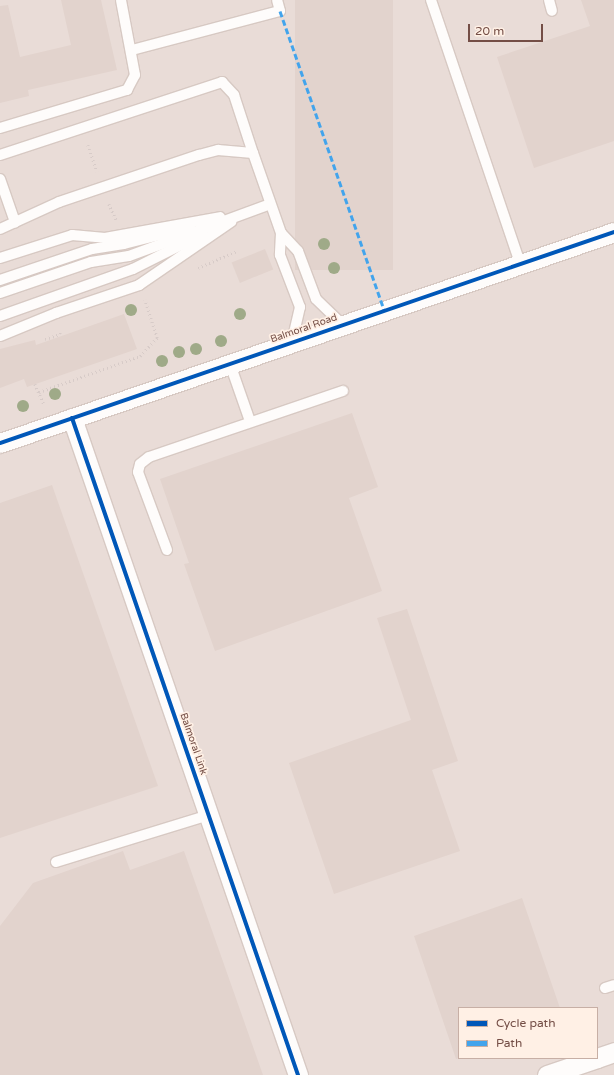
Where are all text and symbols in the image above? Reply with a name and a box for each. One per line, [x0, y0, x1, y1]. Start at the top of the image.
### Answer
scale bar [470, 16, 545, 42]
text: 20 m [475, 24, 504, 38]
street label: Balmoral Road [269, 312, 339, 346]
street label: Balmoral Link [177, 711, 209, 777]
legend [458, 1007, 598, 1059]
text: Cycle path [496, 1016, 555, 1030]
text: Path [496, 1036, 522, 1050]

